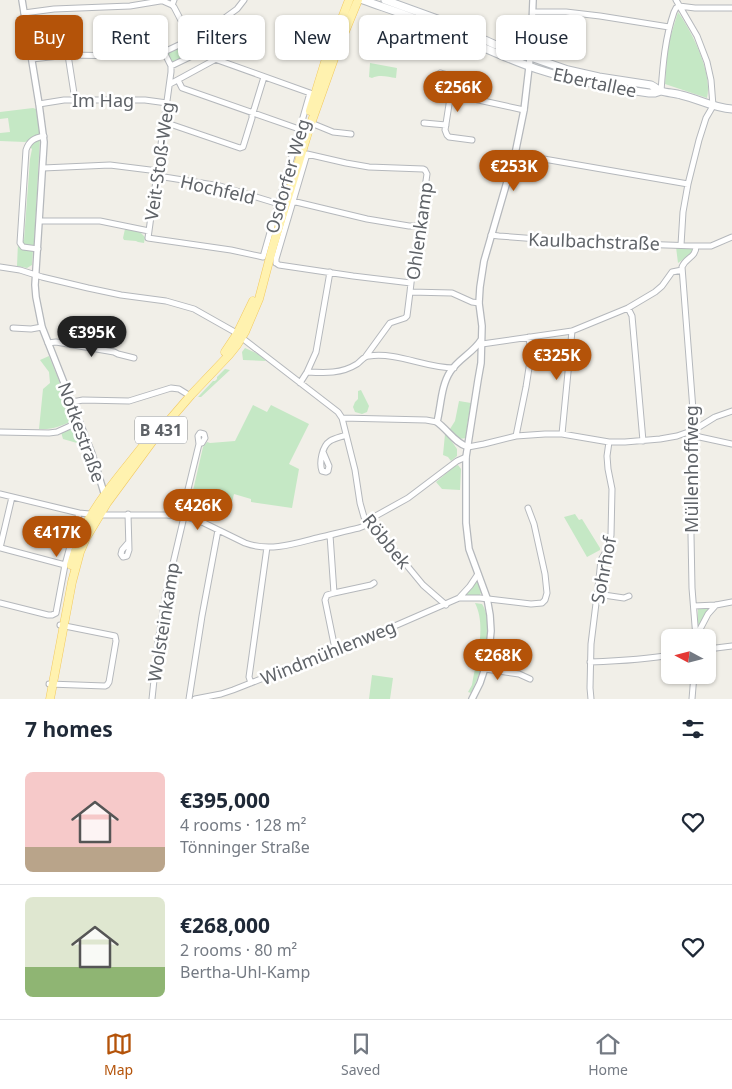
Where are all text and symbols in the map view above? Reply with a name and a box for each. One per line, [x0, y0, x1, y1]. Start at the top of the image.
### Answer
chip: Buy [15, 15, 83, 60]
chip: Rent [93, 15, 168, 60]
chip: Filters [178, 15, 265, 60]
chip: New [275, 15, 349, 60]
chip: Apartment [359, 15, 486, 60]
chip: House [496, 15, 586, 60]
street label: Ebertallee [551, 61, 639, 103]
pin: €256K [423, 70, 493, 113]
text: €256K [434, 76, 482, 98]
street label: Im Hag [72, 88, 134, 112]
street label: Veit-Stoß-Weg [139, 100, 179, 222]
street label: Osdorfer Weg [259, 116, 315, 236]
pin: €253K [479, 150, 549, 192]
text: €253K [490, 155, 538, 177]
street label: Hochfeld [178, 169, 258, 209]
street label: Ohlenkamp [400, 180, 438, 282]
street label: Kaulbachstraße [528, 227, 660, 255]
pin: €395K [57, 316, 127, 358]
text: €395K [68, 321, 116, 343]
pin: €325K [522, 338, 592, 381]
text: €325K [533, 344, 581, 366]
street label: Notkestraße [53, 379, 111, 485]
street label: Müllenhoffweg [679, 405, 703, 533]
road number: B 431 [135, 416, 187, 444]
pin: €426K [163, 488, 233, 531]
text: €426K [174, 494, 222, 516]
street label: Röbbek [358, 509, 417, 574]
pin: €417K [22, 516, 92, 558]
text: €417K [33, 521, 81, 543]
street label: Sohrhof [585, 534, 621, 605]
street label: Wolsteinkamp [142, 561, 184, 683]
street label: Windmühlenweg [257, 614, 399, 690]
north arrow [661, 629, 716, 684]
map controls [661, 629, 716, 684]
pin: €268K [463, 638, 533, 681]
text: €268K [474, 644, 522, 666]
text: 7 homes [25, 715, 113, 743]
icon: filters [679, 715, 707, 743]
text: €395,000 [180, 786, 270, 814]
icon: home [65, 792, 125, 852]
icon: heart [679, 808, 707, 836]
text: 4 rooms · 128 m² [180, 814, 306, 836]
text: Tönninger Straße [180, 836, 310, 858]
text: €268,000 [180, 911, 270, 939]
icon: home [65, 917, 125, 977]
icon: heart [679, 933, 707, 961]
text: 2 rooms · 80 m² [180, 939, 297, 961]
text: Bertha-Uhl-Kamp [180, 961, 310, 983]
tab: Map [104, 1030, 133, 1079]
tab: Saved [341, 1030, 380, 1079]
tab: Home [588, 1030, 628, 1079]

